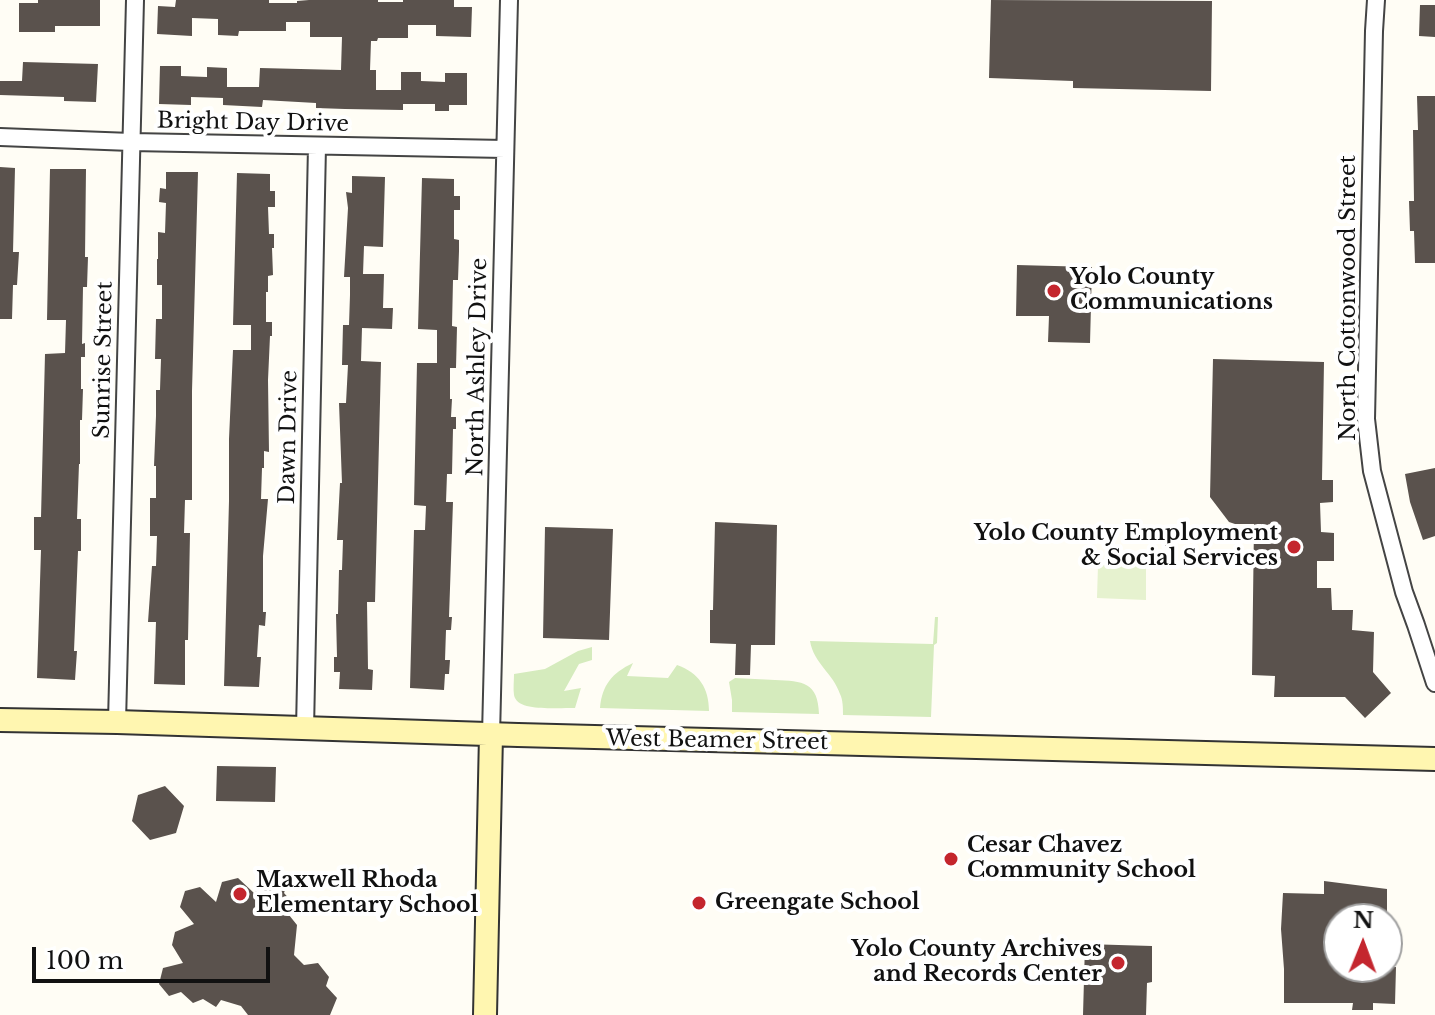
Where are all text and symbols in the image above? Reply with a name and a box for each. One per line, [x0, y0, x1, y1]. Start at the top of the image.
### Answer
street label: Bright Day Drive [157, 108, 349, 138]
street label: North Cottonwood Street [1336, 155, 1362, 441]
street label: North Ashley Drive [463, 257, 493, 477]
place label: Yolo County Communications [1070, 265, 1273, 316]
street label: Sunrise Street [89, 281, 119, 439]
marker: Yolo County Communications [1045, 282, 1063, 300]
street label: Dawn Drive [275, 370, 303, 504]
place label: Yolo County Employment & Social Services [974, 521, 1278, 572]
marker: Yolo County Employment & Social Services [1285, 538, 1303, 556]
street label: West Beamer Street [606, 726, 828, 756]
place label: Cesar Chavez Community School [967, 833, 1196, 884]
marker: Cesar Chavez Community School [942, 850, 960, 868]
place label: Maxwell Rhoda Elementary School [256, 868, 478, 920]
marker: Maxwell Rhoda Elementary School [231, 885, 249, 903]
place label: Greengate School [715, 890, 920, 916]
marker: Greengate School [690, 894, 708, 912]
north arrow [1323, 903, 1403, 983]
text: N [1353, 907, 1374, 934]
scale bar [36, 931, 274, 981]
place label: Yolo County Archives and Records Center [851, 937, 1102, 988]
text: 100 m [46, 946, 124, 975]
marker: Yolo County Archives and Records Center [1109, 954, 1127, 972]

